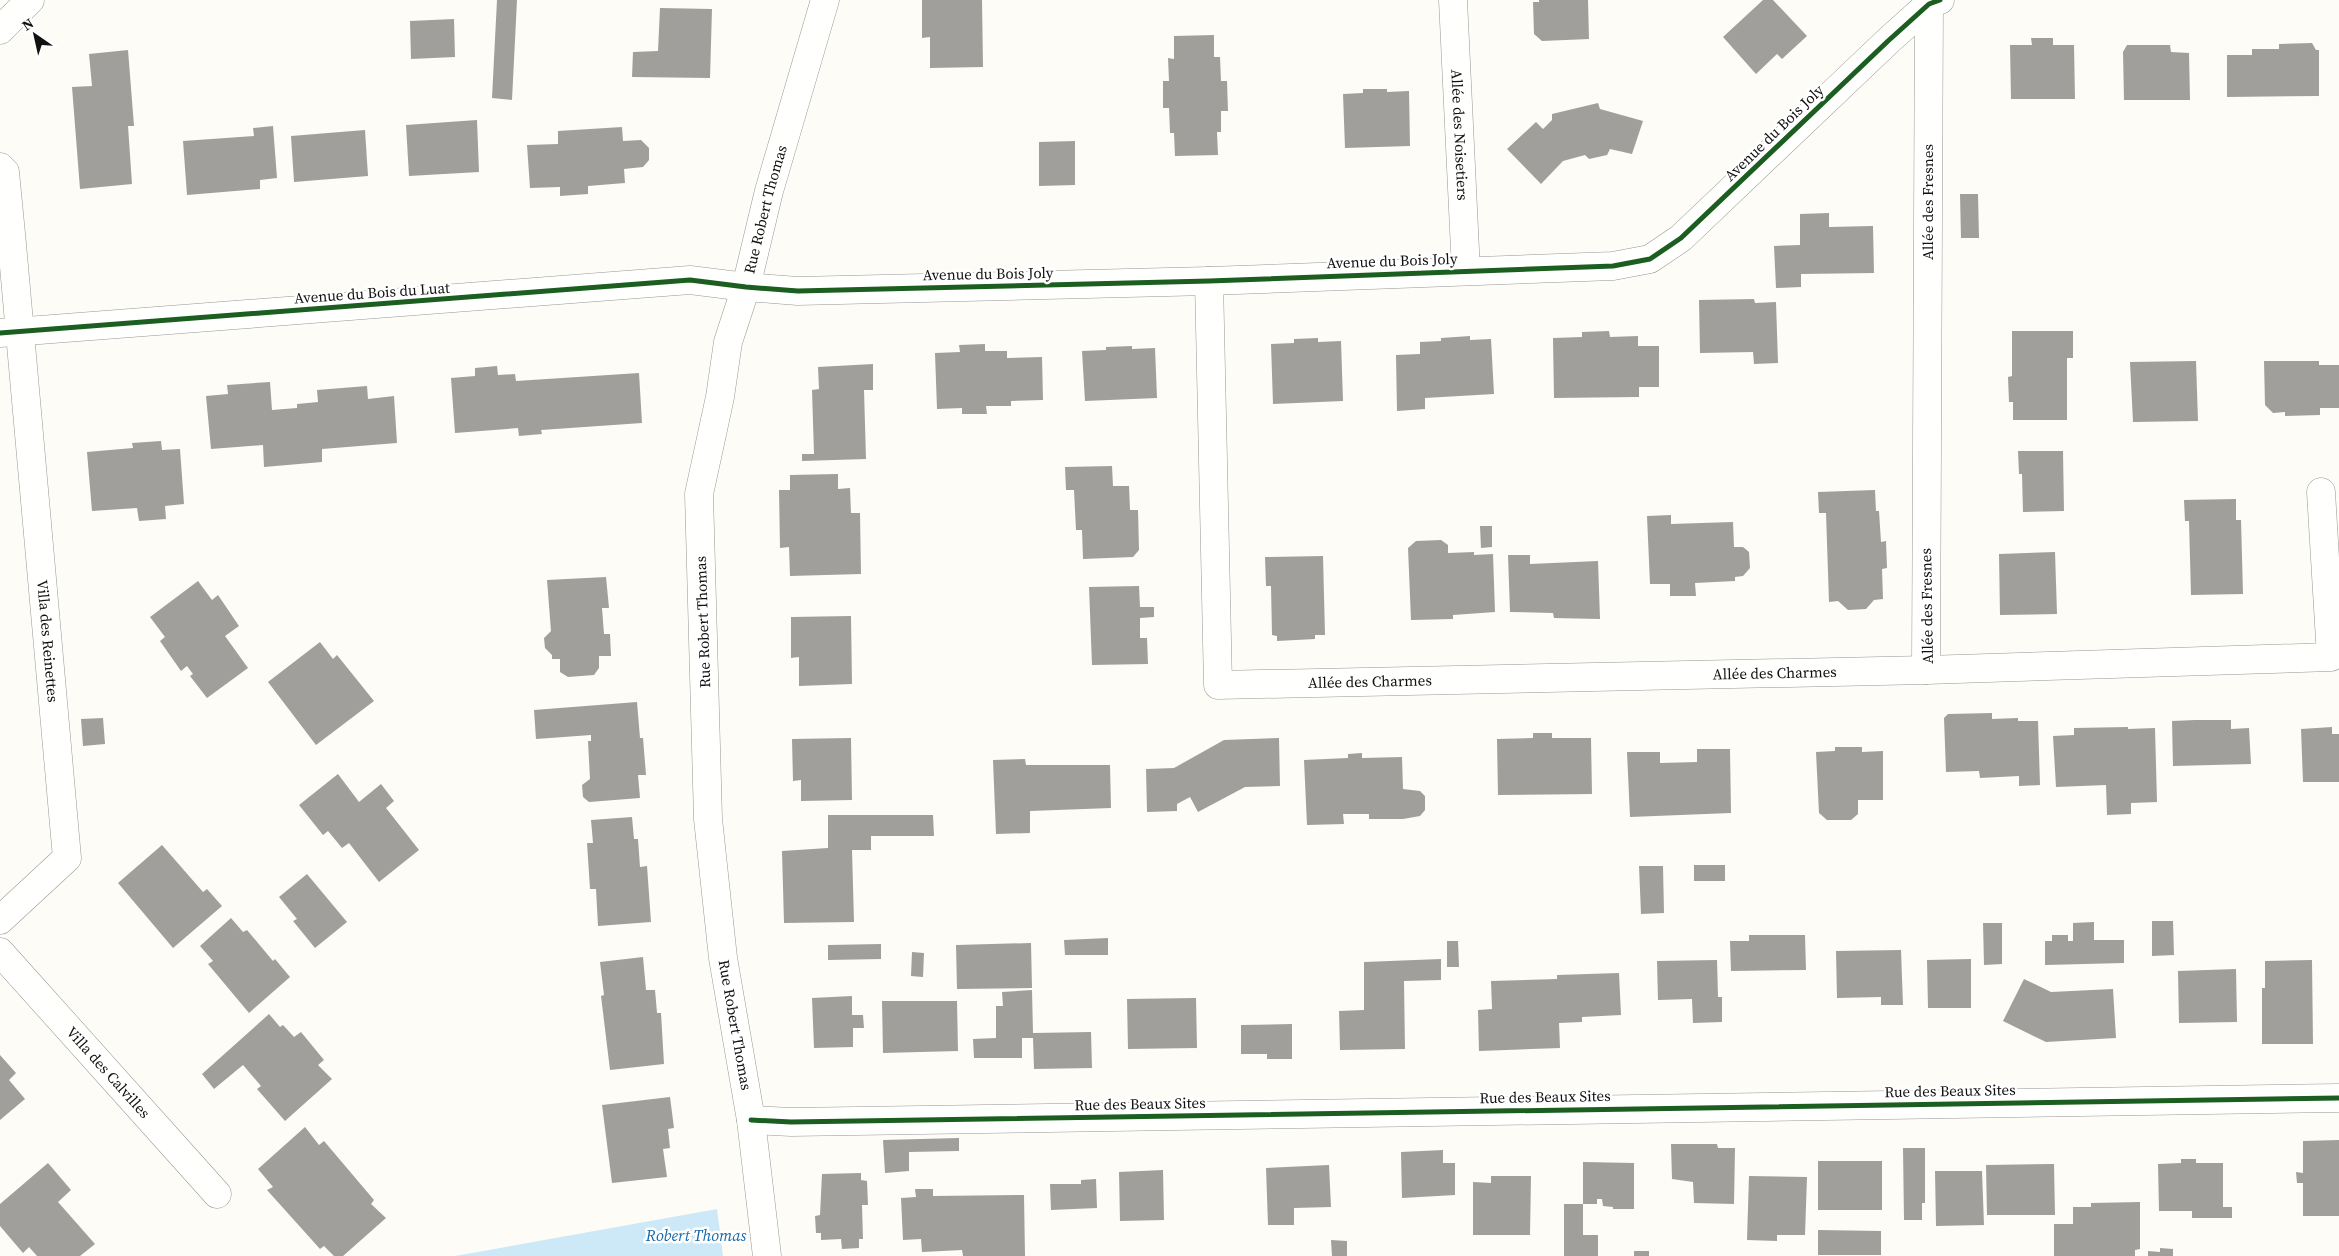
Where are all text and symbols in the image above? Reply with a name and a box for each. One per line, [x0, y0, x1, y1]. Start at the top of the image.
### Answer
north arrow [10, 10, 60, 60]
text: N [18, 13, 38, 35]
street label: Allée des Noisetiers [1446, 69, 1474, 201]
street label: Avenue du Bois Joly [1719, 79, 1828, 186]
street label: Rue Robert Thomas [739, 142, 792, 276]
street label: Allée des Fresnes [1917, 144, 1938, 260]
street label: Avenue du Bois Joly [1326, 248, 1458, 273]
street label: Avenue du Bois Joly [922, 262, 1054, 285]
street label: Avenue du Bois du Luat [293, 277, 451, 308]
street label: Allée des Fresnes [1915, 548, 1938, 664]
street label: Rue Robert Thomas [690, 556, 715, 688]
street label: Villa des Reinettes [32, 579, 64, 703]
street label: Allée des Charmes [1713, 661, 1837, 685]
street label: Allée des Charmes [1308, 669, 1432, 693]
street label: Rue Robert Thomas [714, 958, 757, 1092]
street label: Villa des Calvilles [62, 1022, 155, 1123]
street label: Rue des Beaux Sites [1884, 1079, 2016, 1102]
street label: Rue des Beaux Sites [1479, 1085, 1611, 1108]
street label: Rue des Beaux Sites [1074, 1092, 1206, 1115]
water label: Robert Thomas [645, 1224, 746, 1246]

